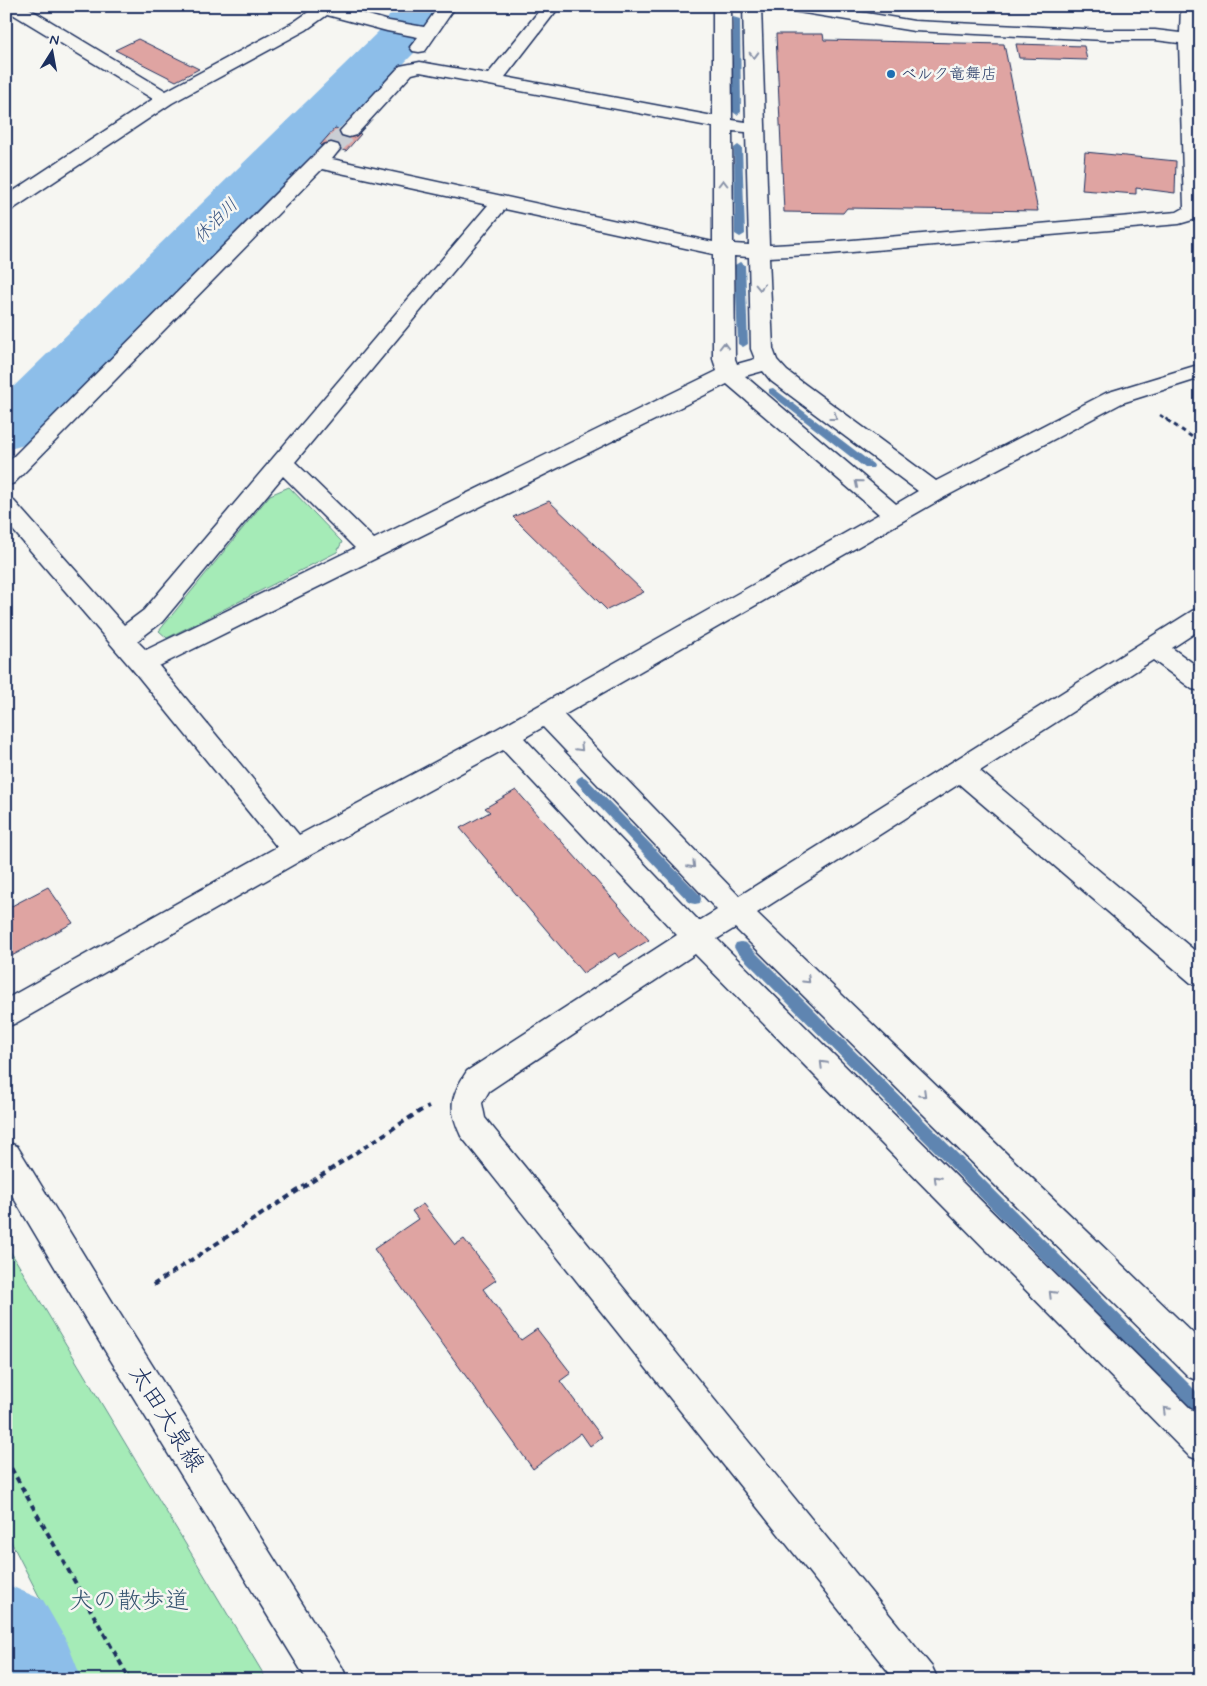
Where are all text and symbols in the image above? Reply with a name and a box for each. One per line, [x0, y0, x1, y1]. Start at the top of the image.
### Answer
north arrow [28, 28, 78, 78]
text: N [48, 30, 61, 50]
one-way arrow [748, 51, 759, 59]
place label: ベルク竜舞店 [901, 64, 997, 85]
marker: ベルク竜舞店 [885, 68, 897, 80]
one-way arrow [718, 179, 728, 187]
water label: 休泊川 [188, 193, 244, 249]
one-way arrow [755, 284, 765, 292]
one-way arrow [719, 342, 729, 350]
one-way arrow [828, 411, 838, 420]
one-way arrow [854, 480, 863, 489]
one-way arrow [574, 742, 583, 751]
one-way arrow [686, 860, 695, 869]
one-way arrow [801, 974, 810, 983]
one-way arrow [820, 1060, 829, 1069]
one-way arrow [917, 1088, 926, 1097]
one-way arrow [934, 1176, 943, 1185]
one-way arrow [1049, 1291, 1058, 1300]
street label: 太田大泉線 [121, 1360, 211, 1478]
one-way arrow [1163, 1406, 1172, 1415]
park label: 犬の散歩道 [69, 1586, 189, 1617]

